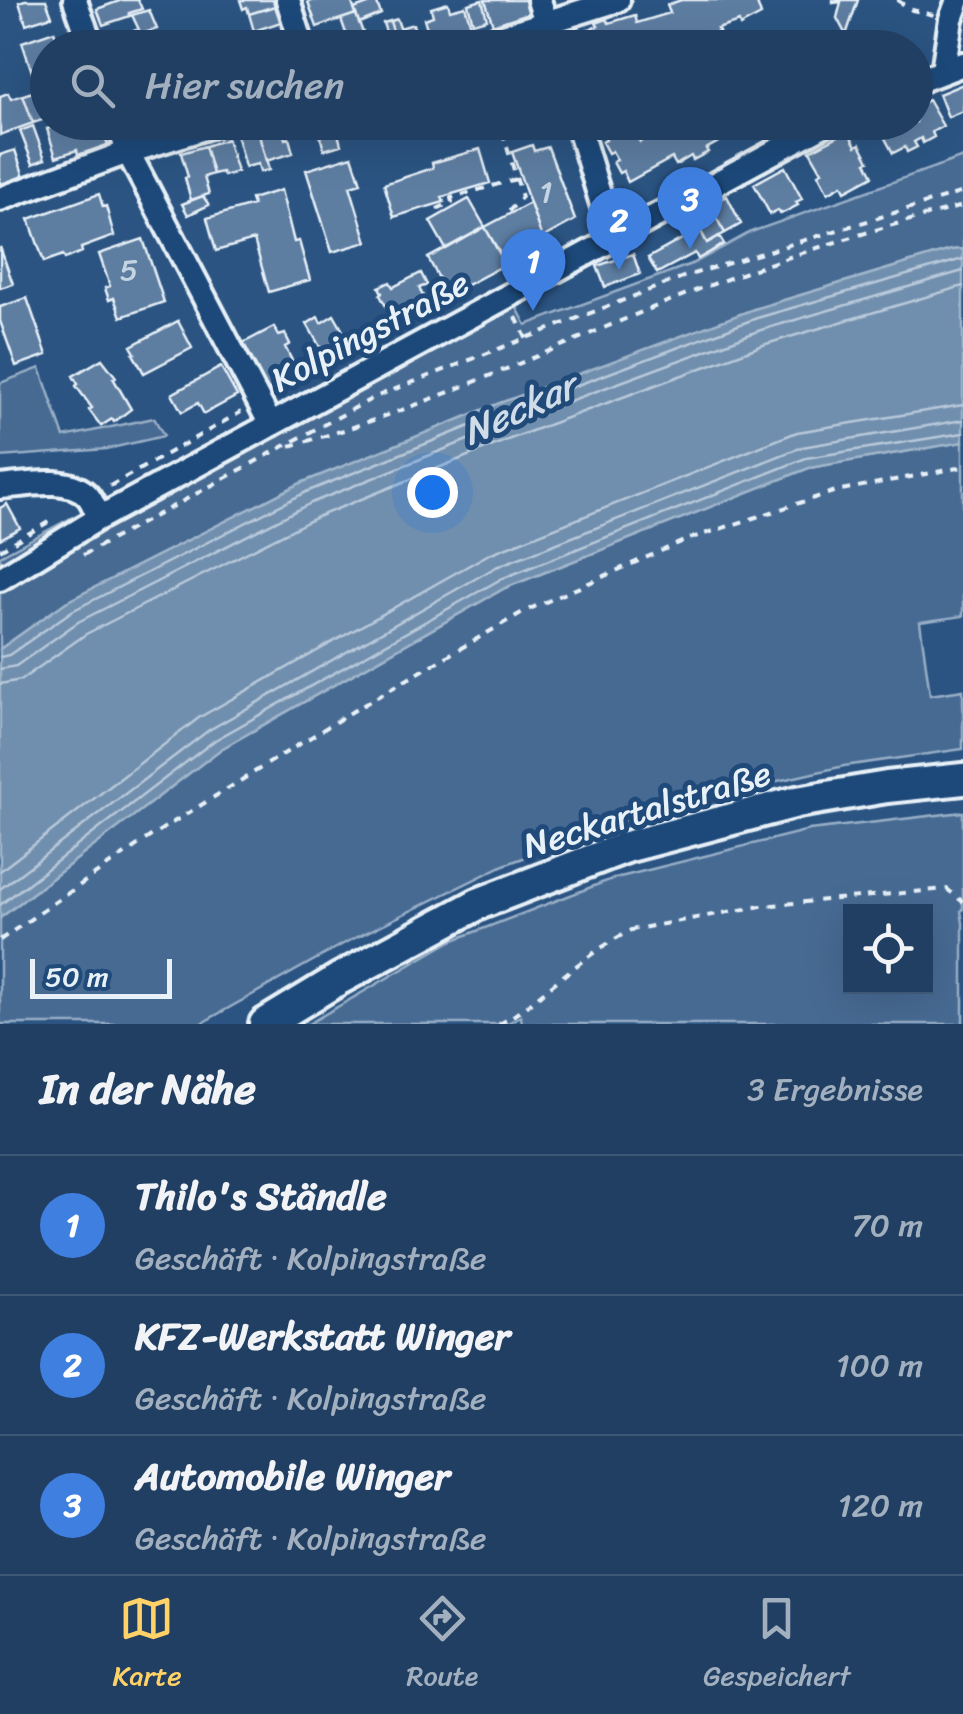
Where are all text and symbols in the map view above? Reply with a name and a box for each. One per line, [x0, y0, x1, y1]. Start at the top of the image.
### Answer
search box [30, 30, 933, 140]
text: Hier suchen [145, 52, 344, 119]
icon: search [65, 58, 120, 113]
house number: 1 [540, 165, 552, 219]
pin: 3 [658, 166, 722, 249]
pin: 2 [586, 188, 652, 270]
pin: 1 [500, 228, 566, 311]
house number: 5 [120, 243, 138, 297]
street label: Kolpingstraße [259, 252, 481, 410]
water label: Neckar [451, 351, 593, 465]
your location [407, 467, 458, 518]
street label: Neckartalstraße [515, 742, 779, 876]
map controls [843, 904, 933, 994]
button: locate [843, 904, 933, 994]
text: 50 m [45, 952, 109, 1001]
scale bar [30, 954, 172, 998]
text: In der Nähe [40, 1052, 256, 1126]
text: 3 Ergebnisse [747, 1061, 923, 1118]
text: Thilo's Ständle [135, 1163, 387, 1230]
text: 1 [66, 1197, 79, 1254]
text: 70 m [852, 1197, 923, 1254]
text: Geschäft · Kolpingstraße [135, 1230, 487, 1287]
text: KFZ-Werkstatt Winger [135, 1303, 510, 1370]
text: 2 [63, 1337, 82, 1394]
text: 100 m [836, 1337, 923, 1394]
text: Geschäft · Kolpingstraße [135, 1370, 487, 1427]
text: Automobile Winger [135, 1443, 450, 1510]
text: 3 [64, 1477, 81, 1534]
text: 120 m [838, 1477, 923, 1534]
text: Geschäft · Kolpingstraße [135, 1510, 487, 1567]
tab: Karte [112, 1591, 182, 1700]
tab: Route [406, 1591, 478, 1700]
tab: Gespeichert [703, 1591, 851, 1700]

